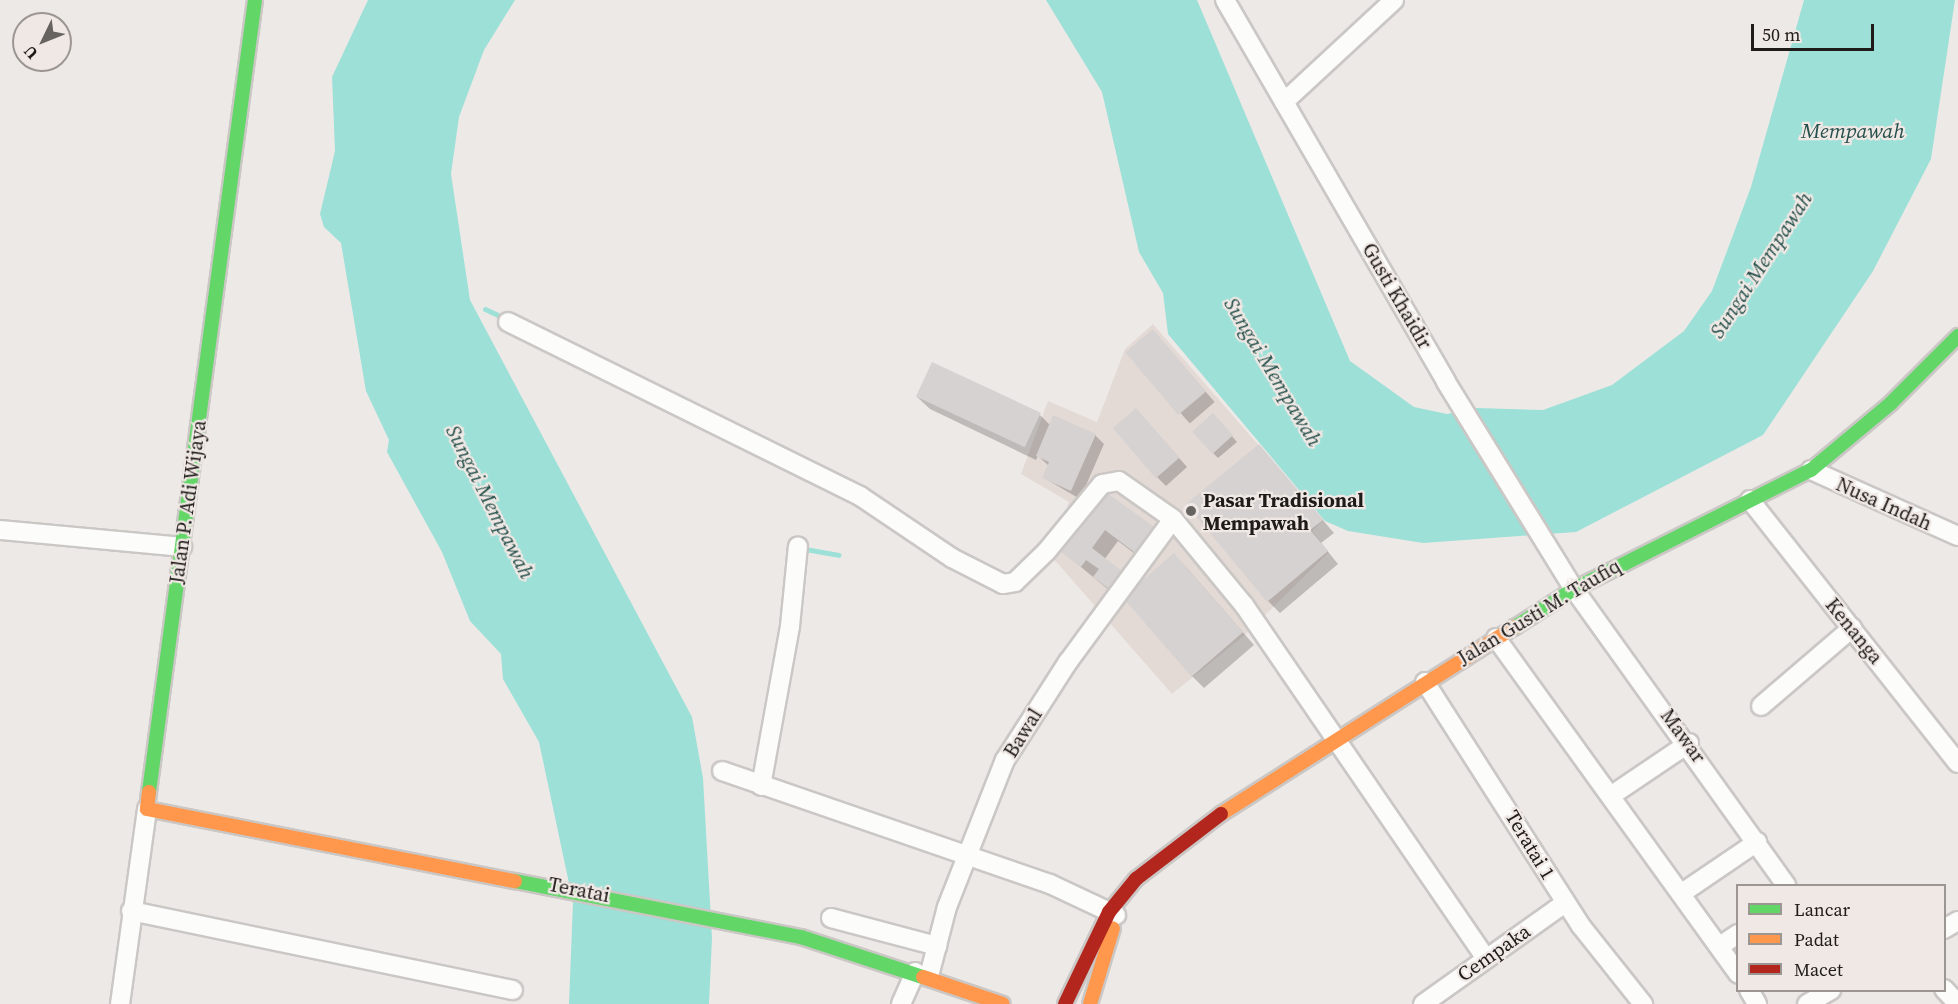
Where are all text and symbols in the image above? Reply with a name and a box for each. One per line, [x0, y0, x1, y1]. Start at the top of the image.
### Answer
north arrow [12, 12, 72, 72]
scale bar [1754, 12, 1877, 50]
text: 50 m [1762, 22, 1800, 47]
text: U [18, 41, 42, 65]
water label: Mempawah [1801, 118, 1905, 144]
water label: Sungai Mempawah [1704, 187, 1818, 343]
street label: Gusti Khaidir [1357, 239, 1437, 353]
water label: Sungai Mempawah [1219, 293, 1327, 451]
street label: Jalan P. Adi Wijaya [165, 418, 211, 586]
water label: Sungai Mempawah [440, 421, 540, 583]
street label: Nusa Indah [1832, 472, 1936, 536]
place label: Pasar Tradisional Mempawah [1203, 488, 1364, 535]
marker: Pasar Tradisional Mempawah [1184, 504, 1198, 518]
street label: Jalan Gusti M. Taufiq [1453, 554, 1625, 670]
street label: Kenanga [1820, 593, 1888, 669]
street label: Bawal [999, 704, 1047, 762]
street label: Mawar [1655, 704, 1711, 768]
street label: Teratai 1 [1500, 806, 1560, 884]
street label: Teratai [546, 872, 612, 908]
legend [1736, 884, 1946, 992]
text: Lancar [1794, 897, 1850, 922]
street label: Cempaka [1453, 919, 1535, 987]
text: Padat [1794, 927, 1839, 952]
text: Macet [1794, 957, 1843, 982]

